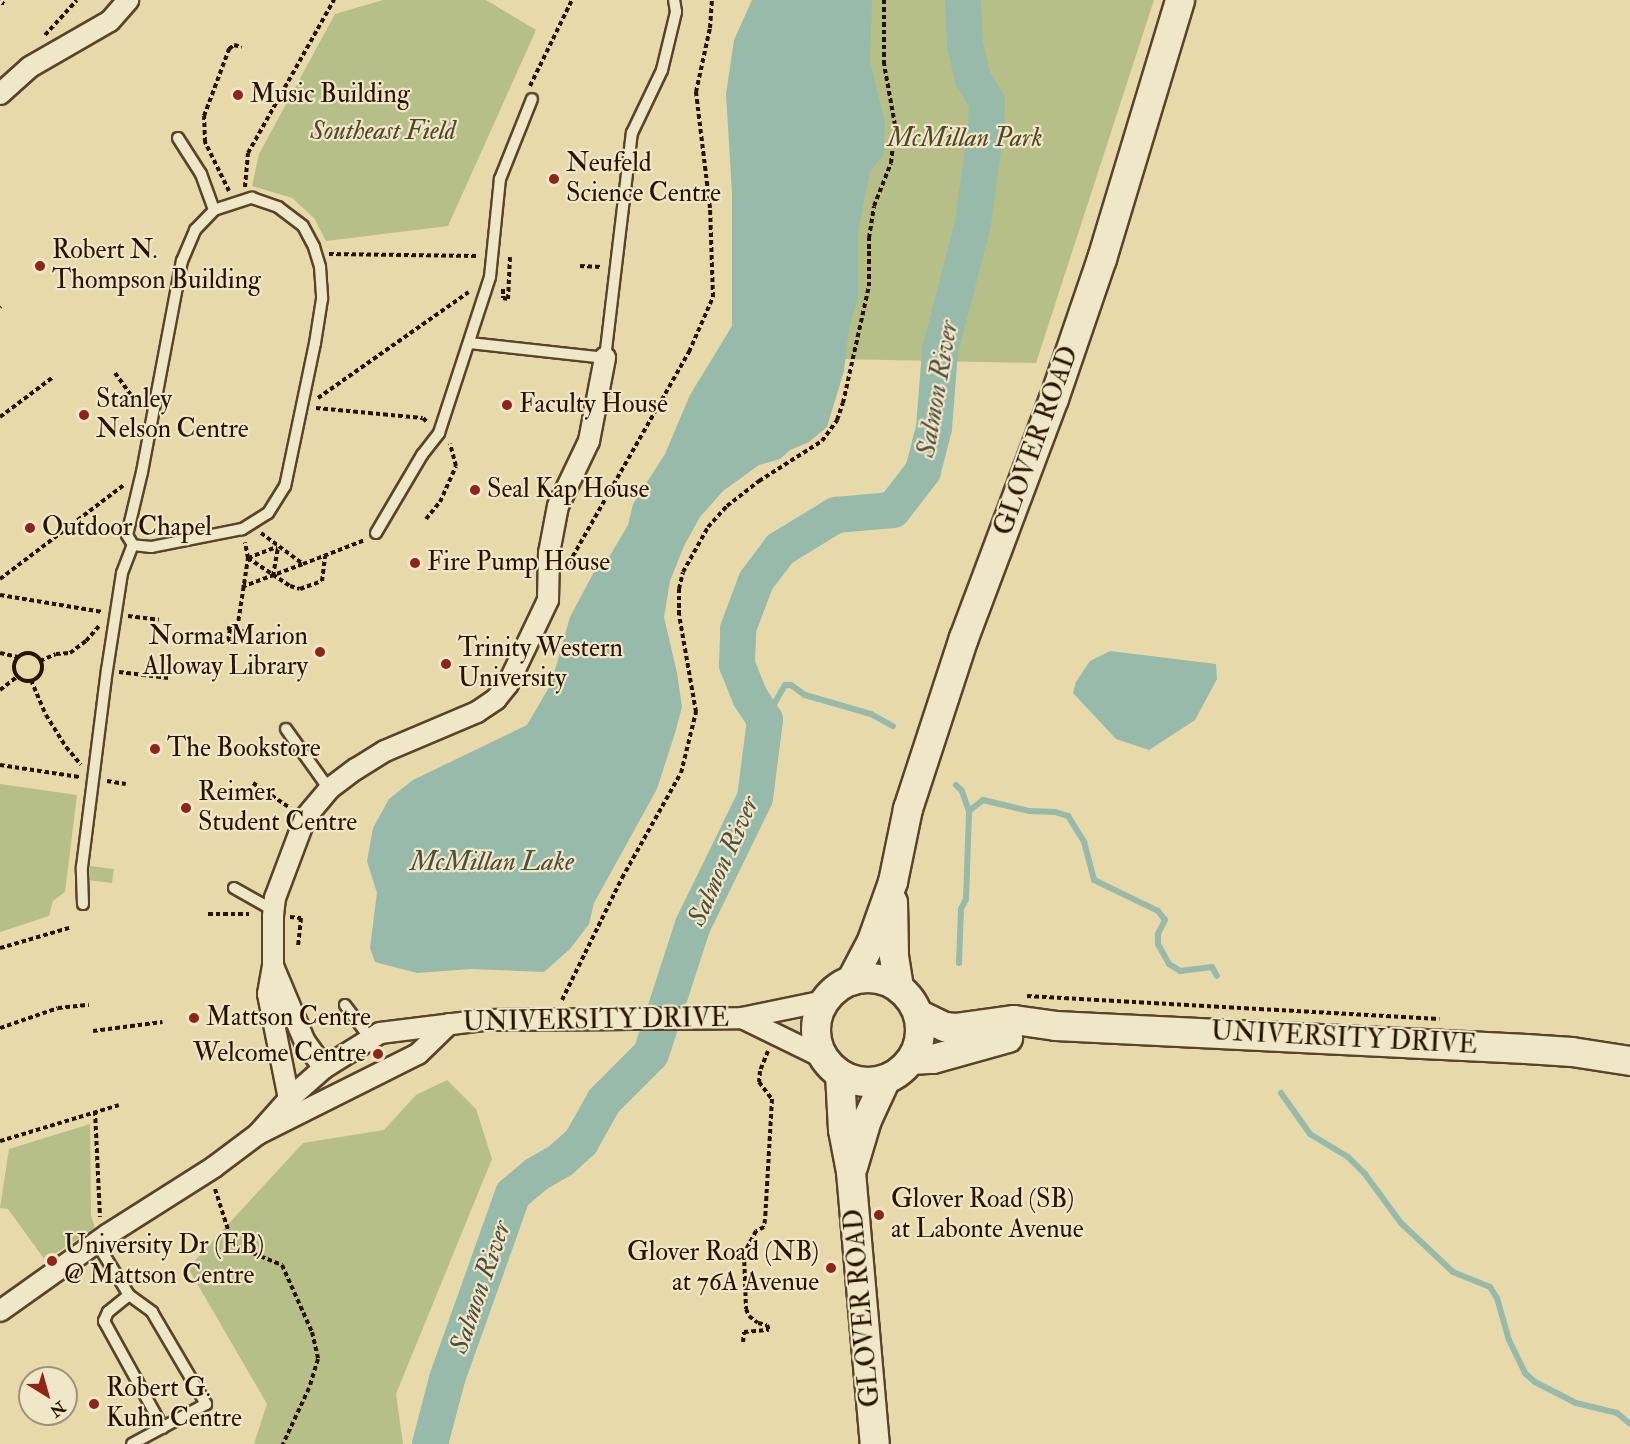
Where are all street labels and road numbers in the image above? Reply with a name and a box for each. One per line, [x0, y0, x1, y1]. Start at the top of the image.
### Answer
street label: GLOVER ROAD [988, 342, 1086, 540]
street label: UNIVERSITY DRIVE [463, 1003, 729, 1039]
street label: UNIVERSITY DRIVE [1210, 1016, 1478, 1062]
street label: GLOVER ROAD [839, 1208, 887, 1408]

